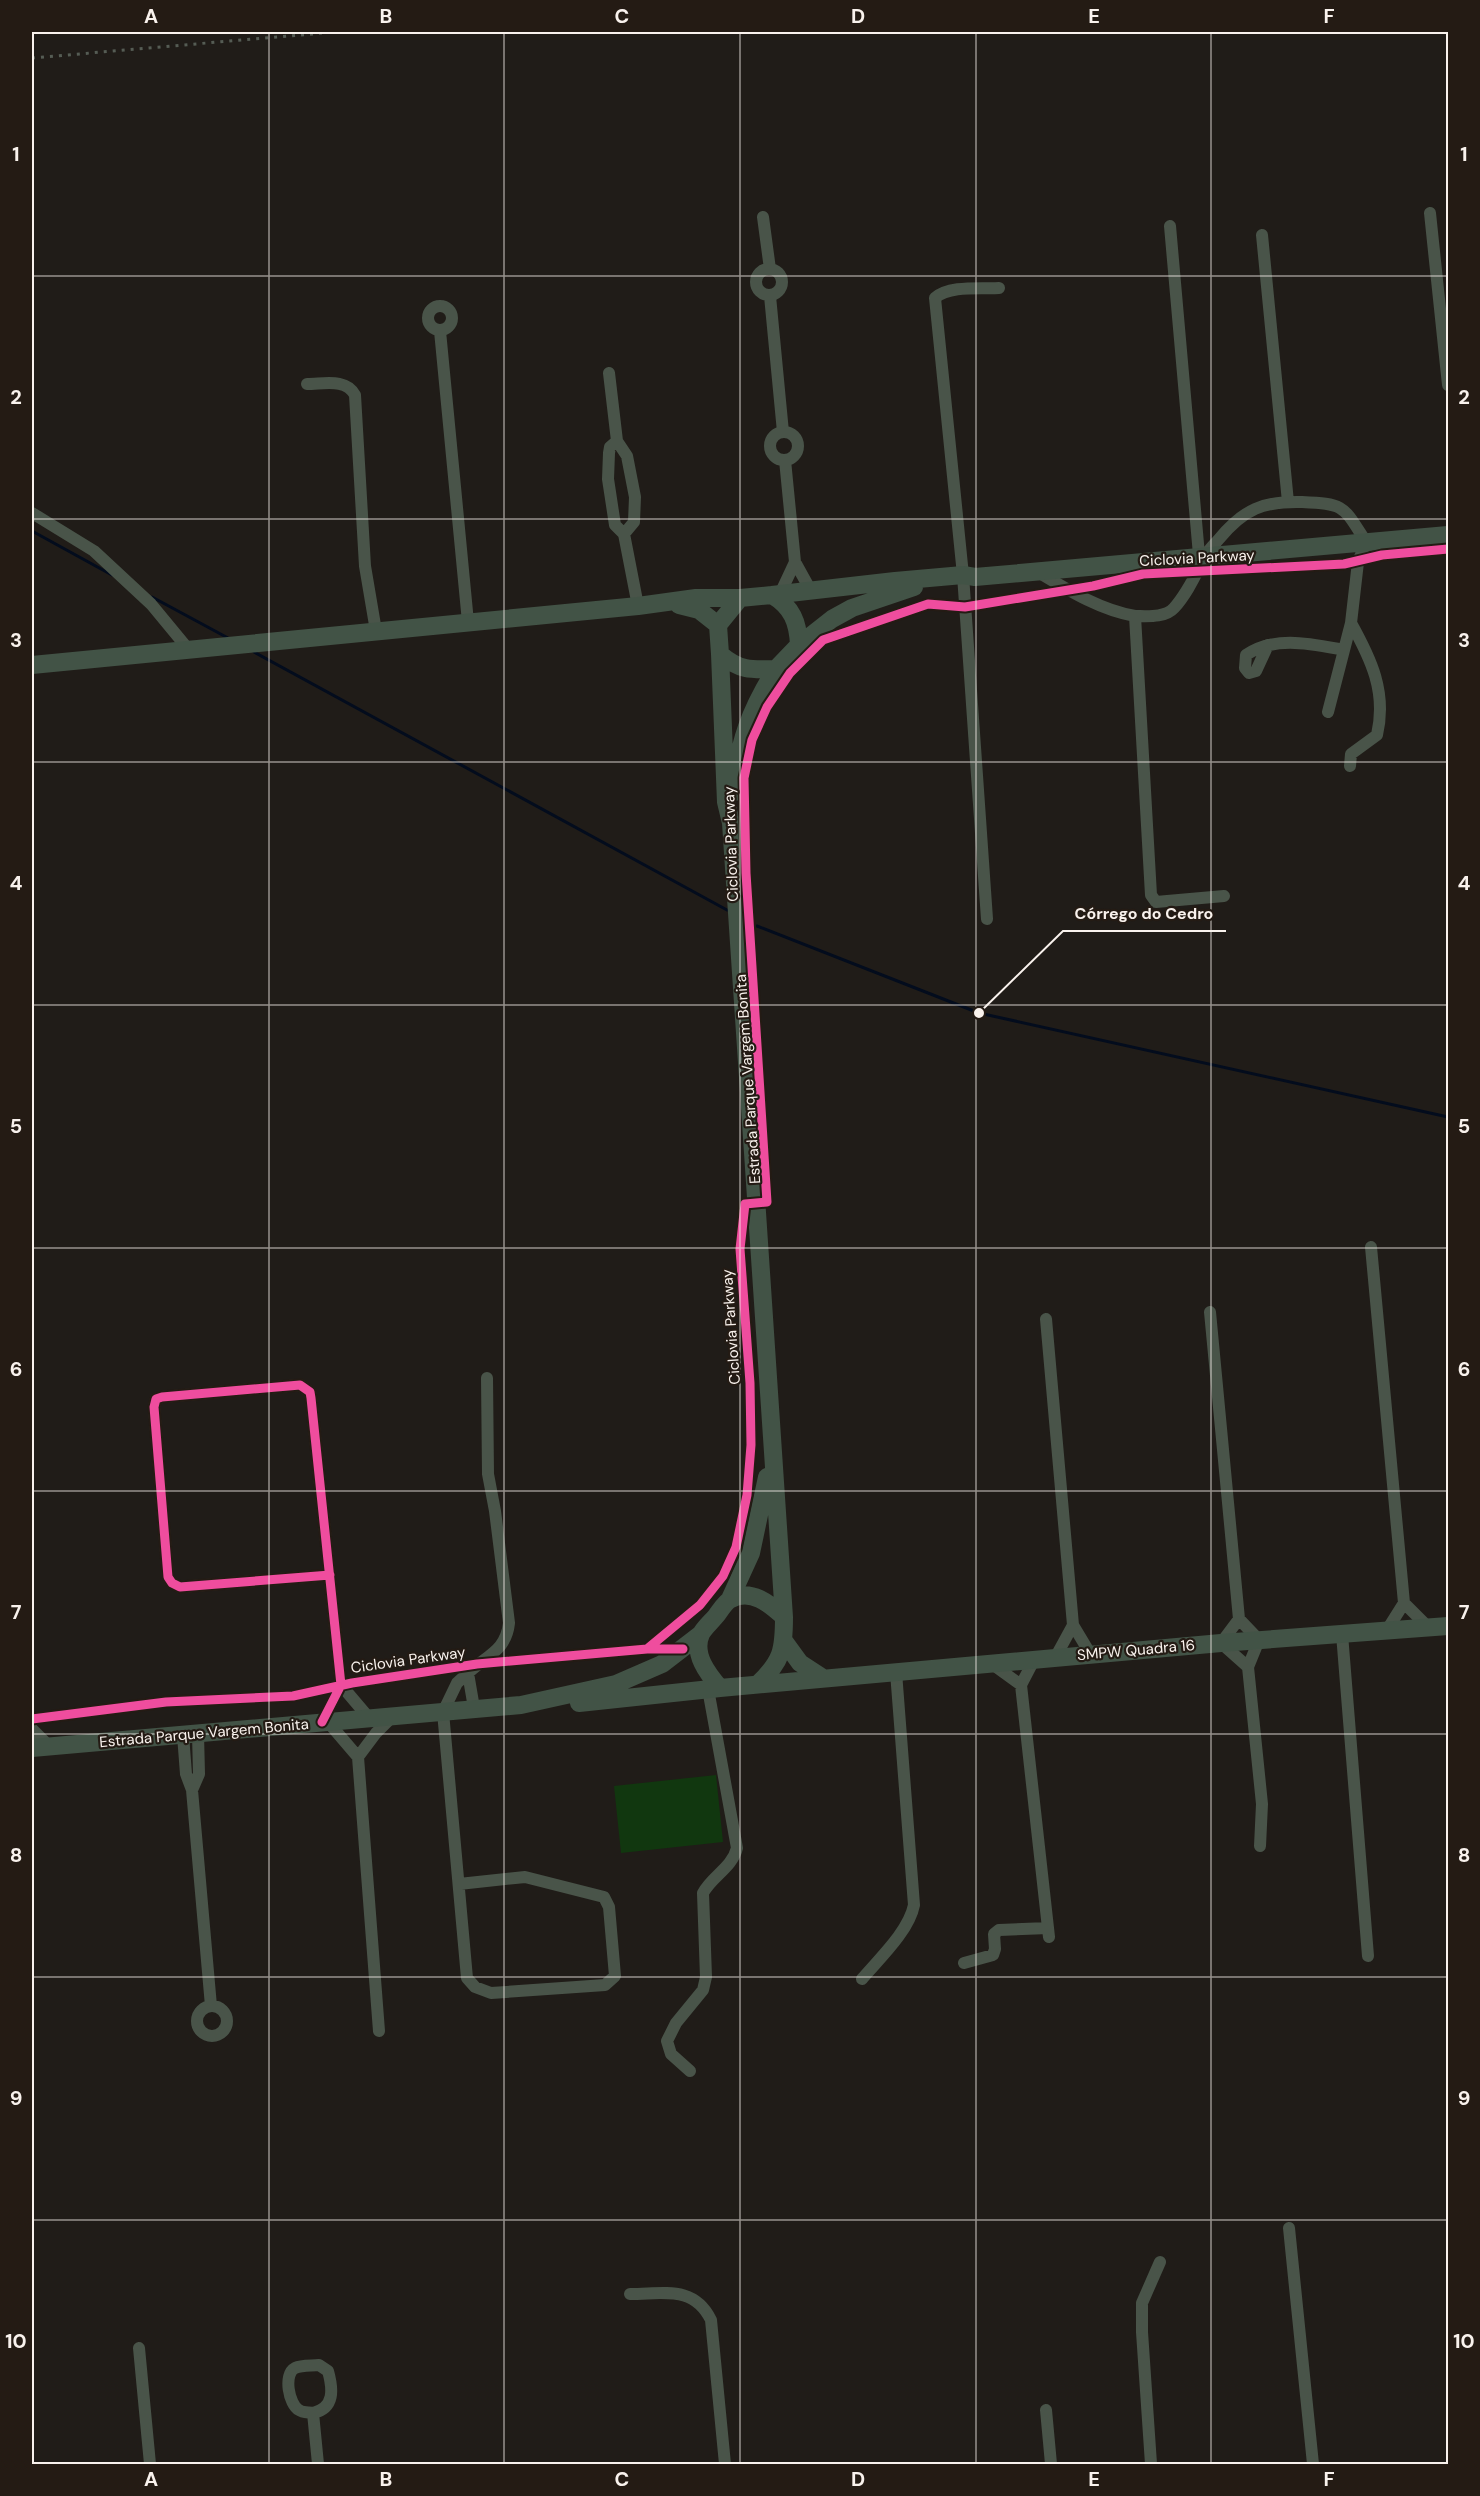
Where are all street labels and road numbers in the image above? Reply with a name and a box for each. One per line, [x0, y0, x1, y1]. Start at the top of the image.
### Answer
street label: Ciclovia Parkway [1139, 545, 1256, 571]
street label: Ciclovia Parkway [719, 785, 743, 902]
street label: Estrada Parque Vargem Bonita [731, 974, 765, 1184]
street label: Ciclovia Parkway [717, 1268, 745, 1385]
street label: SMPW Quadra 16 [1076, 1635, 1196, 1665]
street label: Ciclovia Parkway [349, 1642, 467, 1678]
street label: Estrada Parque Vargem Bonita [99, 1714, 309, 1752]

